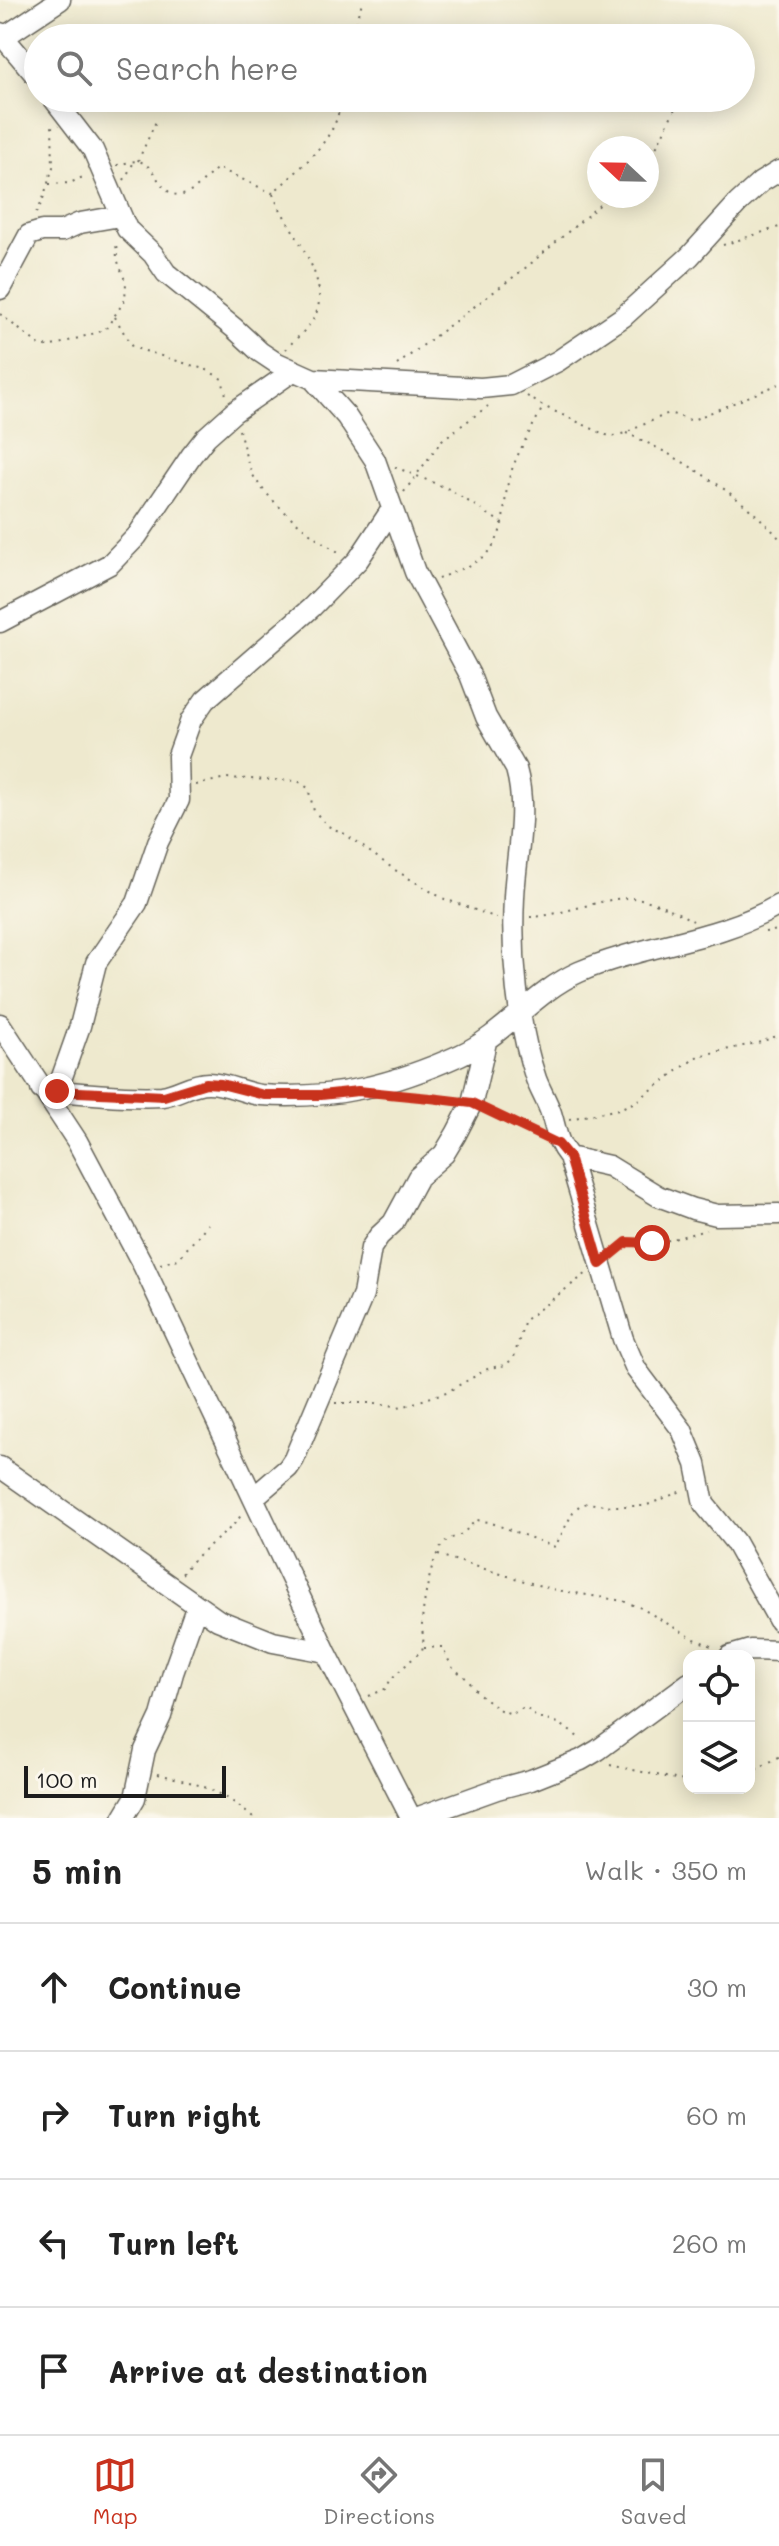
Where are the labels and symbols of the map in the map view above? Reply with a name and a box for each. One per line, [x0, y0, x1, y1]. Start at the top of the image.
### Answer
north arrow [587, 136, 659, 208]
route end [39, 1073, 75, 1109]
route start [634, 1225, 670, 1261]
scale bar [24, 1762, 226, 1798]

